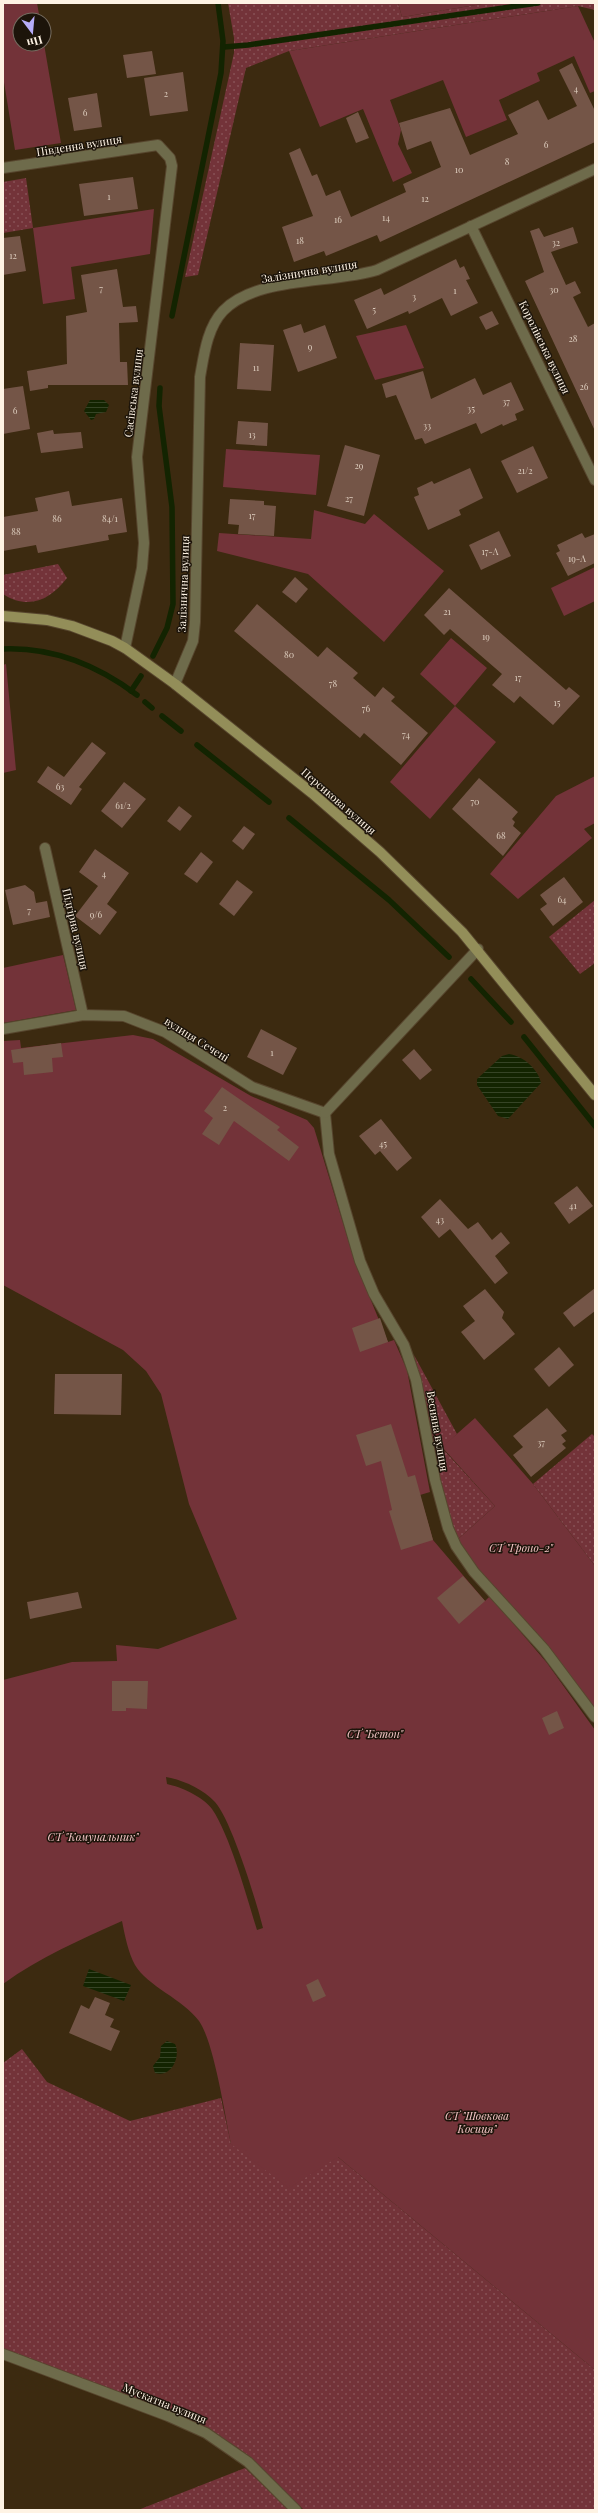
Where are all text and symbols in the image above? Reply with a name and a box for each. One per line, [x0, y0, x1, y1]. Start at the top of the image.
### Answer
north arrow [12, 12, 52, 52]
text: Пн [25, 33, 45, 51]
house number: 4 [574, 82, 579, 94]
house number: 2 [164, 87, 168, 99]
house number: 6 [83, 106, 88, 118]
street label: Південна вулиця [35, 131, 123, 159]
house number: 6 [544, 138, 549, 150]
house number: 8 [505, 155, 510, 167]
house number: 10 [455, 163, 463, 175]
house number: 1 [107, 190, 111, 202]
house number: 12 [421, 192, 429, 204]
house number: 14 [382, 211, 390, 223]
house number: 16 [334, 213, 342, 225]
house number: 18 [296, 234, 304, 246]
house number: 32 [552, 236, 560, 248]
house number: 12 [9, 249, 17, 261]
street label: Залізнична вулиця [260, 256, 358, 286]
house number: 7 [99, 282, 103, 294]
house number: 30 [549, 283, 559, 295]
house number: 1 [453, 284, 457, 296]
house number: 3 [412, 290, 416, 302]
street label: Королівська вулиця [516, 298, 574, 396]
house number: 5 [372, 303, 376, 315]
house number: 28 [569, 332, 578, 344]
house number: 9 [308, 340, 313, 352]
street label: Сасівська вулиця [120, 348, 146, 438]
house number: 11 [253, 361, 260, 373]
house number: 26 [580, 380, 589, 392]
house number: 37 [502, 395, 510, 407]
house number: 35 [467, 402, 475, 414]
house number: 6 [13, 404, 18, 416]
house number: 33 [423, 419, 431, 431]
house number: 13 [248, 428, 256, 440]
house number: 29 [355, 459, 364, 471]
house number: 21/2 [517, 464, 533, 476]
house number: 27 [345, 492, 353, 504]
house number: 17 [249, 509, 256, 521]
house number: 86 [52, 512, 62, 524]
house number: 84/1 [102, 512, 119, 524]
house number: 88 [11, 525, 21, 537]
street label: Залізнична вулиця [174, 535, 192, 633]
house number: 17-А [481, 545, 499, 557]
house number: 19-А [568, 552, 586, 564]
house number: 21 [443, 605, 451, 617]
house number: 19 [482, 630, 490, 642]
house number: 80 [284, 648, 294, 660]
house number: 17 [515, 671, 522, 683]
house number: 78 [329, 677, 337, 689]
house number: 15 [554, 696, 561, 708]
house number: 76 [362, 702, 370, 714]
house number: 74 [402, 728, 410, 740]
street label: Персикова вулиця [298, 764, 380, 838]
house number: 63 [56, 780, 64, 792]
house number: 70 [470, 795, 480, 807]
house number: 61/2 [115, 799, 131, 811]
house number: 68 [496, 829, 506, 841]
house number: 4 [102, 867, 107, 879]
street label: Підгірна вулиця [59, 887, 93, 971]
house number: 64 [557, 893, 567, 905]
house number: 7 [27, 904, 31, 916]
house number: 9/6 [90, 908, 103, 920]
street label: вулиця Сечені [162, 1013, 232, 1065]
house number: 1 [270, 1046, 274, 1058]
house number: 2 [223, 1101, 227, 1113]
house number: 45 [379, 1137, 387, 1149]
house number: 41 [569, 1199, 578, 1211]
house number: 43 [436, 1213, 444, 1225]
street label: Весняна вулиця [424, 1390, 452, 1472]
house number: 37 [537, 1436, 545, 1448]
park label: СТ "Гроно-2" [489, 1540, 554, 1555]
park label: СТ "Бетон" [347, 1726, 404, 1741]
park label: СТ "Комунальник" [48, 1829, 139, 1844]
park label: СТ "Шовкова Косиця" [445, 2108, 509, 2136]
street label: Мускатна вулиця [121, 2379, 209, 2427]

